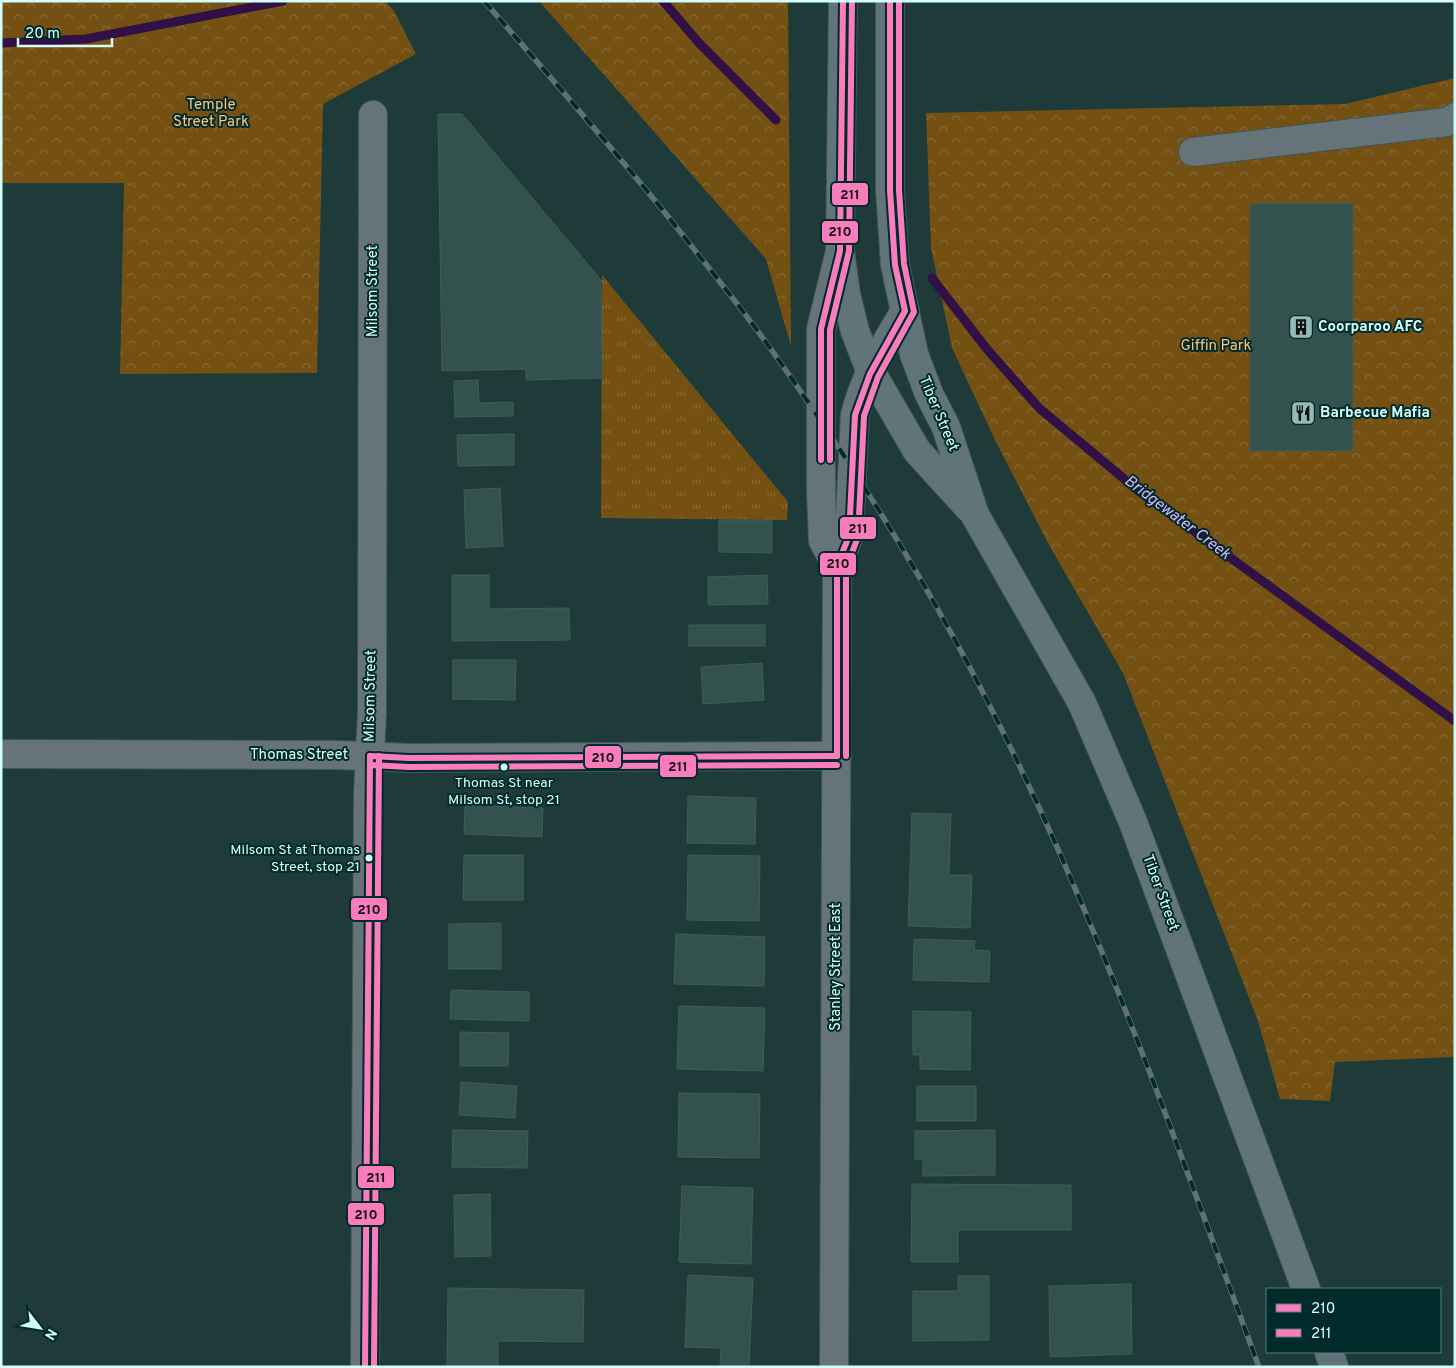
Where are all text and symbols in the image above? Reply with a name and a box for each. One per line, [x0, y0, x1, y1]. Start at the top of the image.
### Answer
scale bar [18, 15, 111, 47]
text: 20 m [25, 25, 60, 44]
park label: Temple Street Park [173, 96, 249, 132]
line badge: 211 [831, 182, 869, 206]
text: 211 [840, 187, 860, 204]
line badge: 210 [821, 220, 859, 244]
text: 210 [828, 224, 852, 241]
street label: Milsom Street [364, 245, 383, 337]
building icon: Coorparoo AFC [1288, 314, 1314, 340]
place label: Coorparoo AFC [1318, 318, 1422, 337]
park label: Giffin Park [1181, 337, 1252, 356]
street label: Tiber Street [914, 373, 962, 455]
restaurant icon: Barbecue Mafia [1290, 400, 1316, 426]
place label: Barbecue Mafia [1320, 404, 1430, 423]
water label: Bridgewater Creek [1120, 471, 1235, 565]
line badge: 211 [839, 516, 877, 540]
text: 211 [848, 521, 868, 538]
line badge: 210 [819, 552, 857, 576]
text: 210 [826, 556, 850, 573]
street label: Milsom Street [361, 650, 381, 742]
line badge: 210 [584, 745, 622, 769]
street label: Thomas Street [250, 746, 348, 765]
text: 210 [591, 750, 615, 767]
line badge: 211 [659, 754, 697, 778]
text: 211 [668, 759, 688, 776]
marker: Thomas St near Milsom St, stop 21 [499, 762, 509, 772]
place label: Thomas St near Milsom St, stop 21 [448, 775, 560, 809]
place label: Milsom St at Thomas Street, stop 21 [230, 842, 360, 876]
street label: Tiber Street [1137, 852, 1183, 934]
marker: Milsom St at Thomas Street, stop 21 [364, 853, 374, 863]
line badge: 210 [350, 897, 388, 921]
text: 210 [357, 902, 381, 919]
street label: Stanley Street East [827, 903, 846, 1031]
line badge: 211 [357, 1165, 395, 1189]
text: 211 [366, 1170, 386, 1187]
line badge: 210 [347, 1202, 385, 1226]
text: 210 [354, 1207, 378, 1224]
legend [1266, 1288, 1441, 1353]
text: 210 [1311, 1300, 1335, 1319]
north arrow [15, 1303, 65, 1353]
text: N [40, 1325, 60, 1343]
text: 211 [1311, 1325, 1331, 1344]

